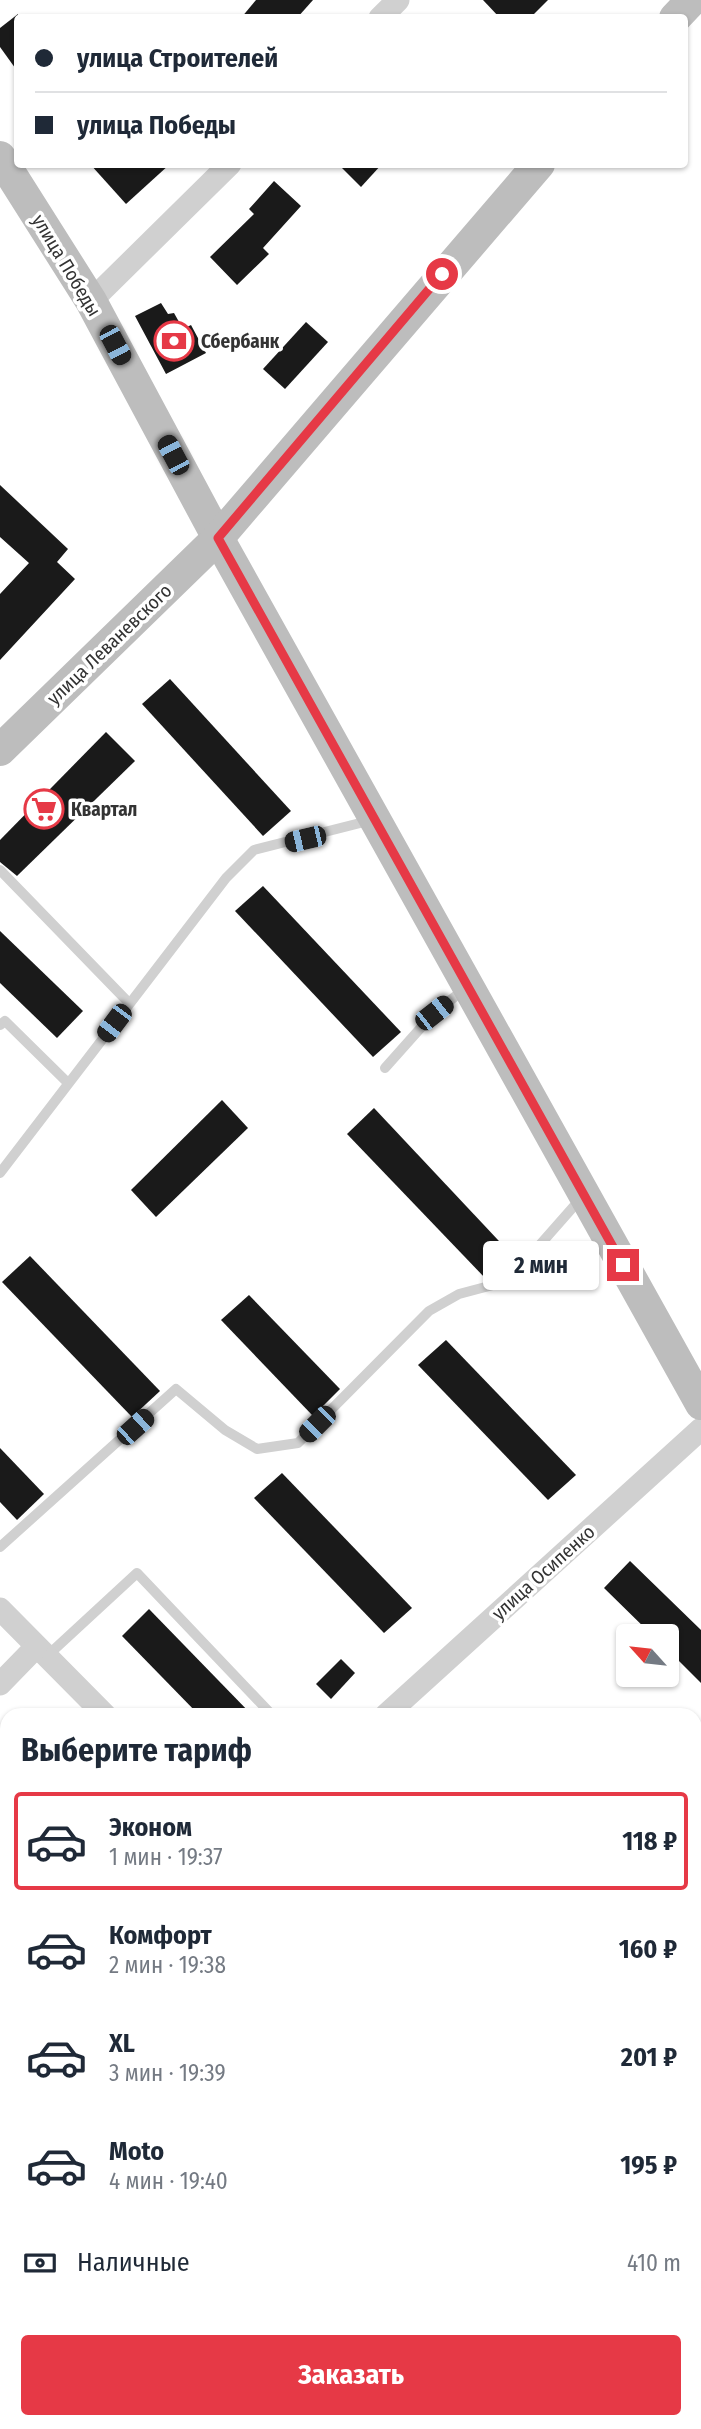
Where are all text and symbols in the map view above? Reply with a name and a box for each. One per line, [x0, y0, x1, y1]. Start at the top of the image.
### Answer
text: улица Строителей [77, 43, 278, 74]
text: улица Победы [77, 110, 236, 141]
street label: улица Победы [27, 210, 106, 320]
route start [426, 258, 458, 290]
bank icon: Сбербанк [153, 320, 195, 362]
car [96, 322, 135, 368]
place label: Сбербанк [201, 330, 280, 353]
car [154, 432, 193, 478]
street label: улица Леваневского [42, 579, 176, 710]
supermarket icon: Квартал [23, 788, 65, 830]
place label: Квартал [71, 798, 137, 821]
car [283, 824, 328, 854]
car [411, 992, 458, 1034]
car [93, 1000, 136, 1046]
callout: 2 мин [483, 1240, 598, 1290]
route end [607, 1249, 639, 1281]
text: 2 мин [514, 1251, 568, 1279]
car [295, 1402, 340, 1446]
car [113, 1405, 158, 1449]
street label: улица Осипенко [487, 1520, 600, 1625]
north arrow [616, 1624, 679, 1687]
map controls [616, 1624, 679, 1687]
text: Выберите тариф [21, 1731, 252, 1769]
icon: car [25, 1810, 88, 1873]
text: Эконом [109, 1812, 192, 1843]
text: 118 ₽ [622, 1826, 677, 1857]
text: 1 мин · 19:37 [109, 1843, 222, 1871]
icon: car [25, 1918, 88, 1981]
text: Комфорт [109, 1920, 212, 1951]
text: 160 ₽ [619, 1934, 677, 1965]
text: 2 мин · 19:38 [109, 1951, 226, 1979]
icon: car [25, 2026, 88, 2089]
text: XL [109, 2028, 135, 2059]
text: 201 ₽ [621, 2042, 677, 2073]
text: 3 мин · 19:39 [109, 2059, 226, 2087]
icon: car [25, 2134, 88, 2197]
text: Moto [109, 2136, 164, 2167]
text: 195 ₽ [620, 2150, 677, 2181]
text: 4 мин · 19:40 [109, 2167, 228, 2195]
icon: cash [21, 2244, 59, 2282]
text: Наличные [77, 2247, 190, 2278]
text: 410 m [627, 2249, 681, 2277]
button: Заказать [21, 2335, 681, 2415]

